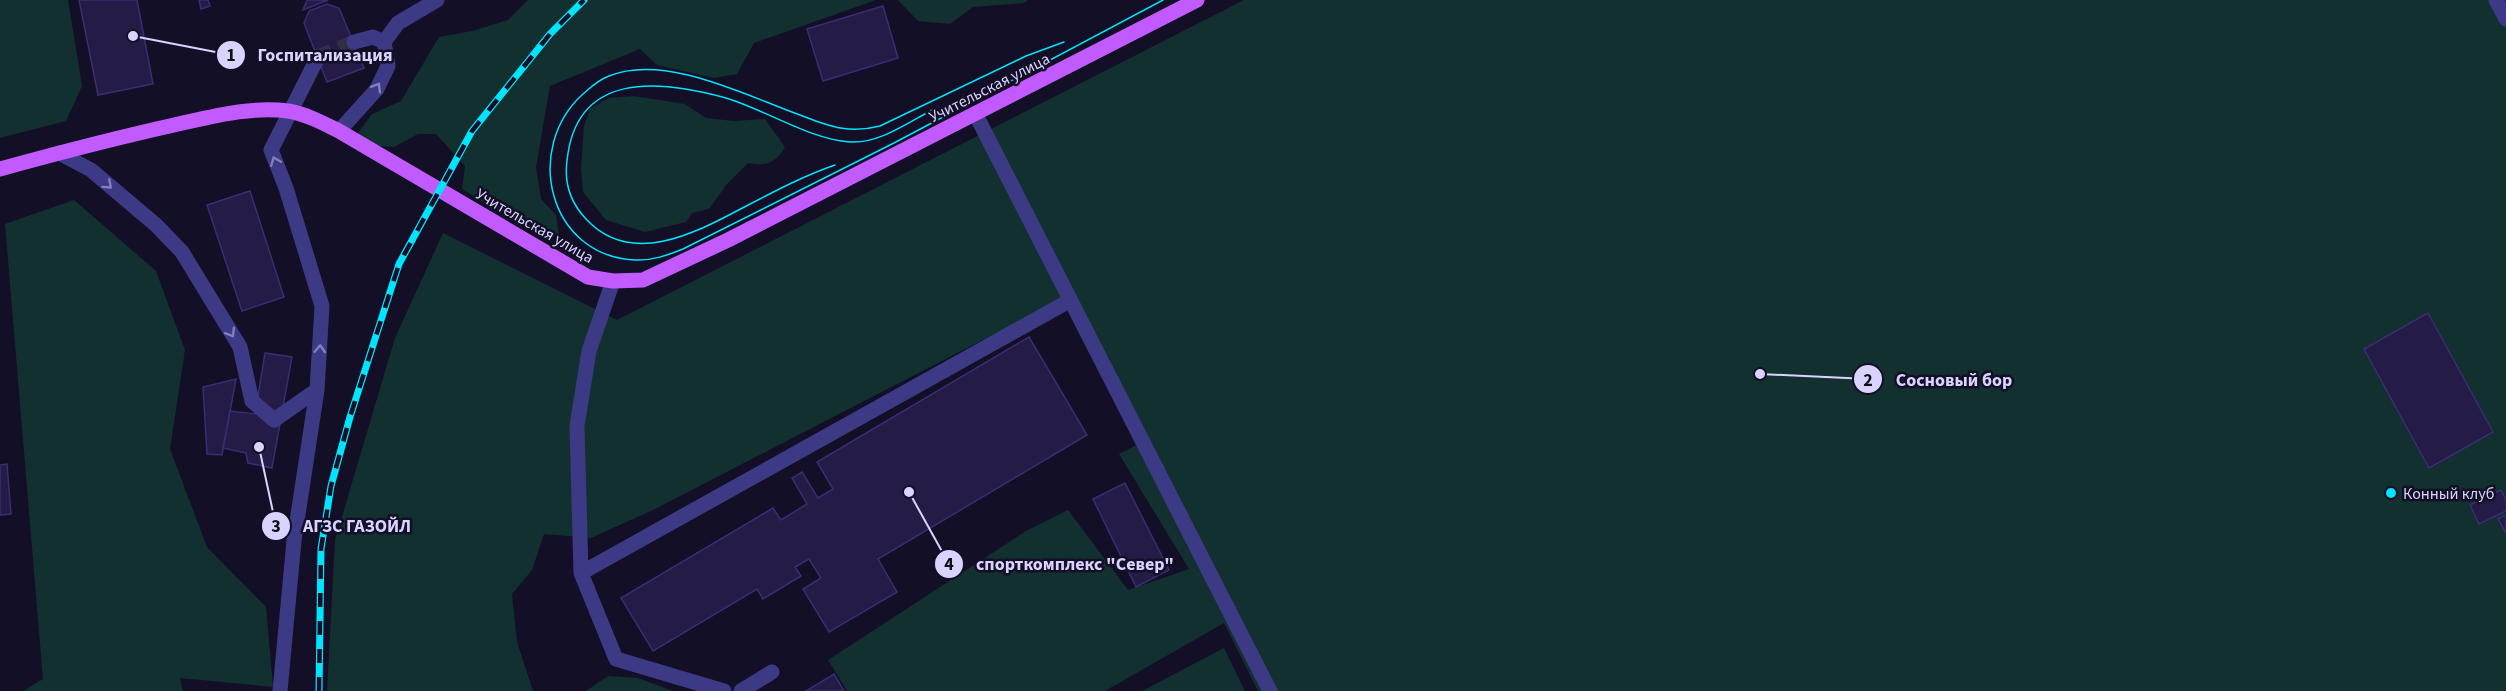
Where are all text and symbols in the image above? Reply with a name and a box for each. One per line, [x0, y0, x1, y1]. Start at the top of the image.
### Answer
callout: Госпитализация [216, 37, 405, 73]
text: 1 [226, 43, 236, 68]
text: Госпитализация [258, 43, 392, 68]
street label: Учительская улица [925, 48, 1054, 128]
one-way arrow [369, 83, 381, 93]
one-way arrow [270, 157, 282, 168]
one-way arrow [101, 178, 111, 189]
street label: Учительская улица [471, 183, 598, 269]
one-way arrow [224, 327, 236, 337]
one-way arrow [313, 344, 326, 353]
callout: Сосновый бор [1853, 361, 2024, 397]
text: 2 [1863, 368, 1873, 393]
text: Сосновый бор [1896, 368, 2012, 393]
place label: Конный клуб [2403, 483, 2494, 505]
marker: Конный клуб [2384, 486, 2398, 500]
callout: АГЗС ГАЗОЙЛ [261, 508, 423, 544]
text: 3 [271, 514, 281, 539]
text: АГЗС ГАЗОЙЛ [302, 514, 411, 539]
callout: спорткомплекс "Север" [934, 546, 1186, 582]
text: 4 [944, 552, 954, 577]
text: спорткомплекс "Север" [976, 552, 1174, 577]

